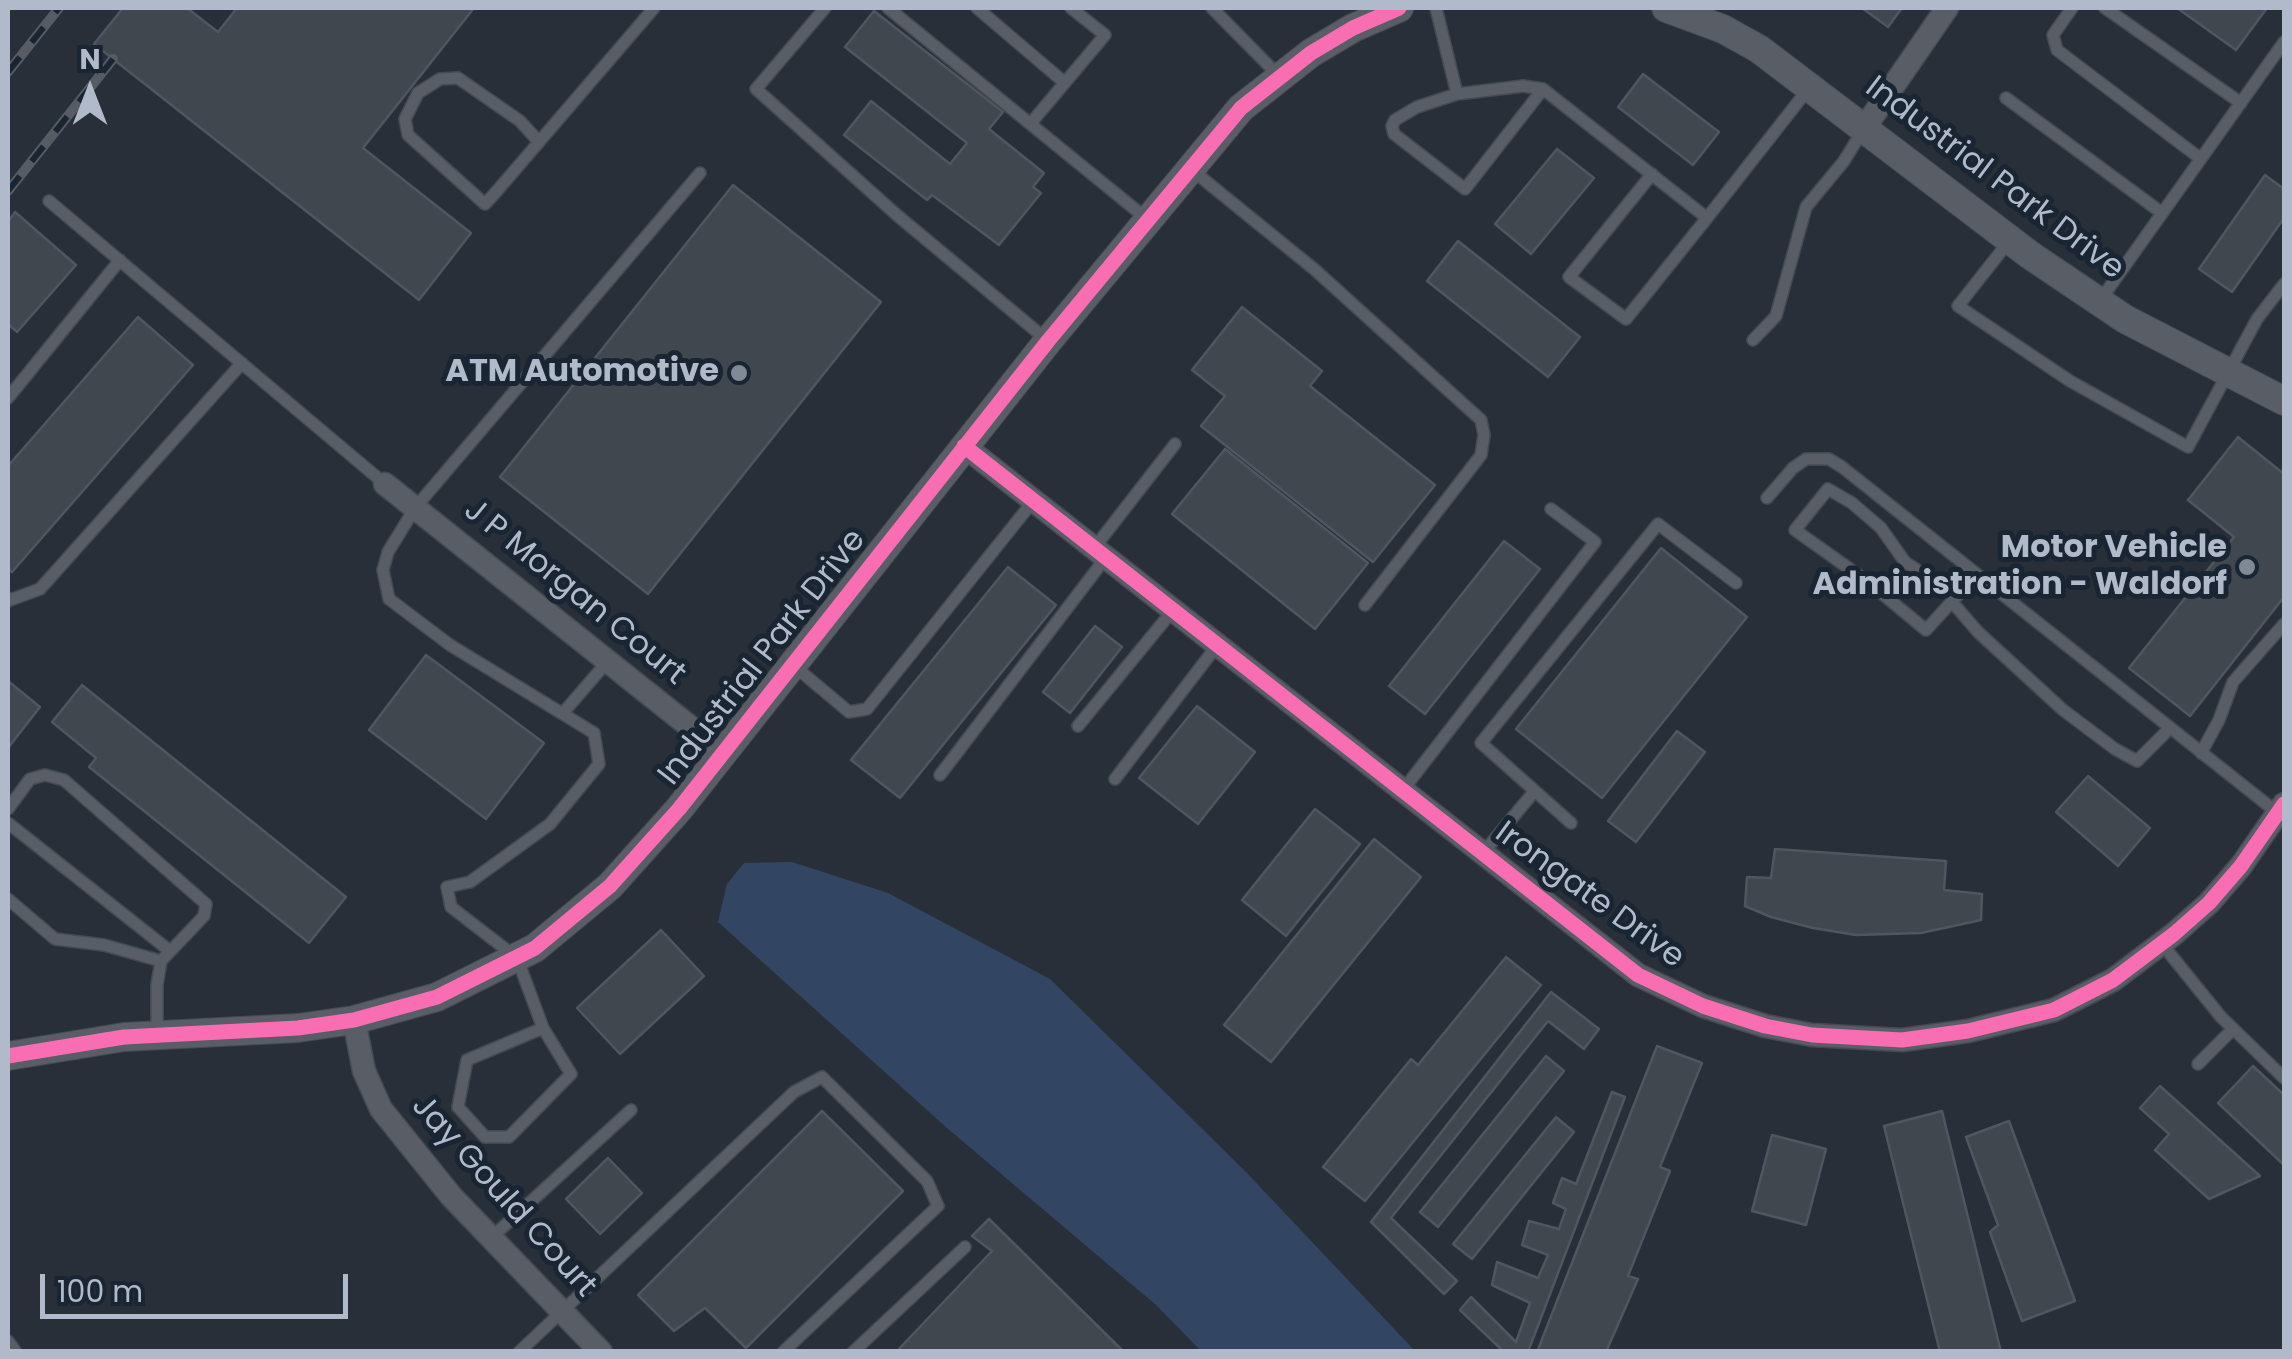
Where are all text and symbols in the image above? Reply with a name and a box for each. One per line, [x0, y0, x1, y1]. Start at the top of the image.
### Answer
north arrow [40, 40, 140, 140]
text: N [79, 40, 101, 79]
street label: Industrial Park Drive [1857, 69, 2131, 289]
place label: ATM Automotive [445, 354, 719, 392]
marker: ATM Automotive [728, 362, 750, 384]
street label: J P Morgan Court [455, 492, 693, 694]
street label: Industrial Park Drive [651, 522, 875, 794]
place label: Motor Vehicle Administration - Waldorf [1812, 530, 2227, 605]
marker: Motor Vehicle Administration - Waldorf [2236, 556, 2258, 578]
street label: Irongate Drive [1487, 815, 1691, 977]
street label: Jay Gould Court [402, 1088, 604, 1306]
scale bar [45, 1254, 352, 1316]
text: 100 m [57, 1270, 143, 1313]

